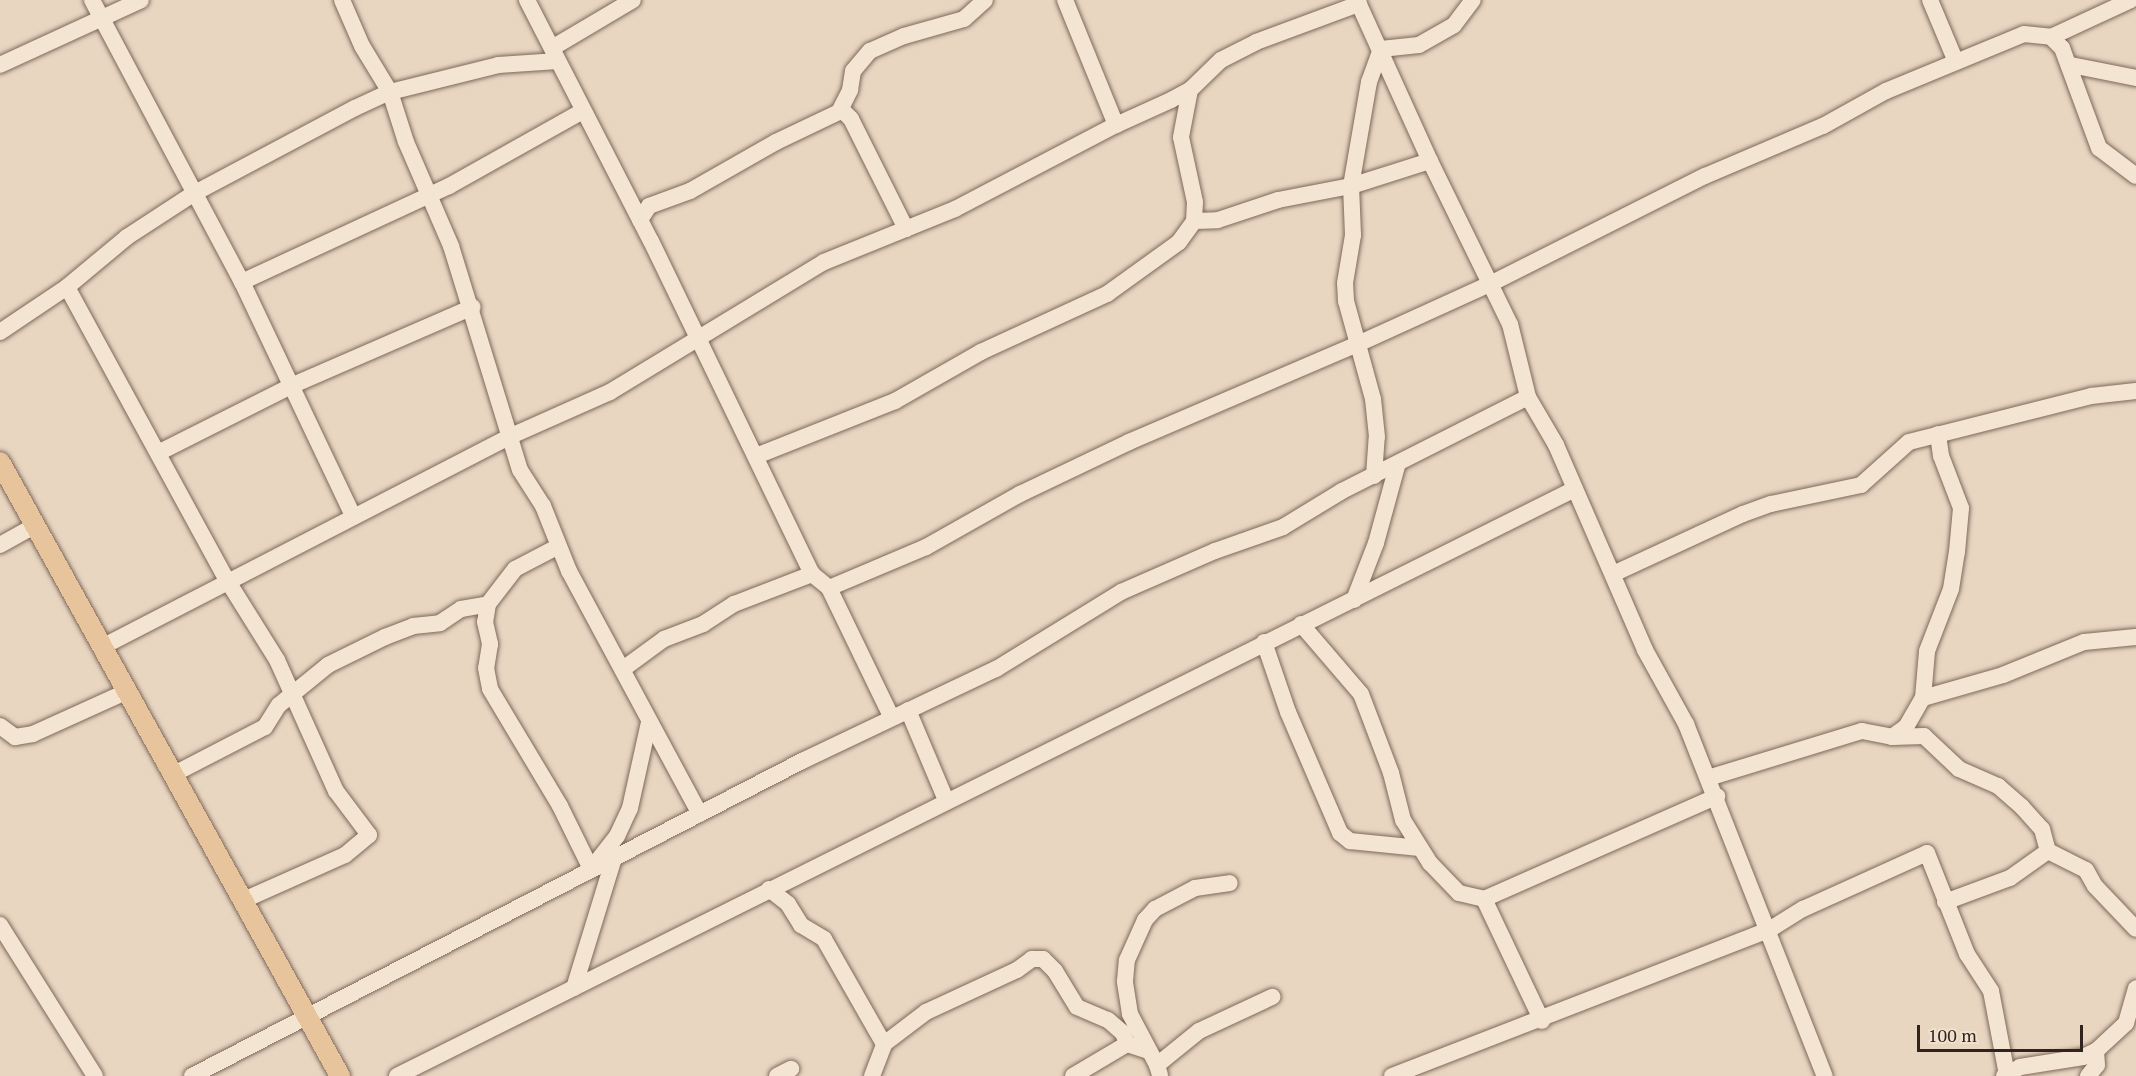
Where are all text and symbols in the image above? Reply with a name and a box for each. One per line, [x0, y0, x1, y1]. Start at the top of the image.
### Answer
scale bar [1920, 1013, 2086, 1051]
text: 100 m [1928, 1023, 1977, 1047]

